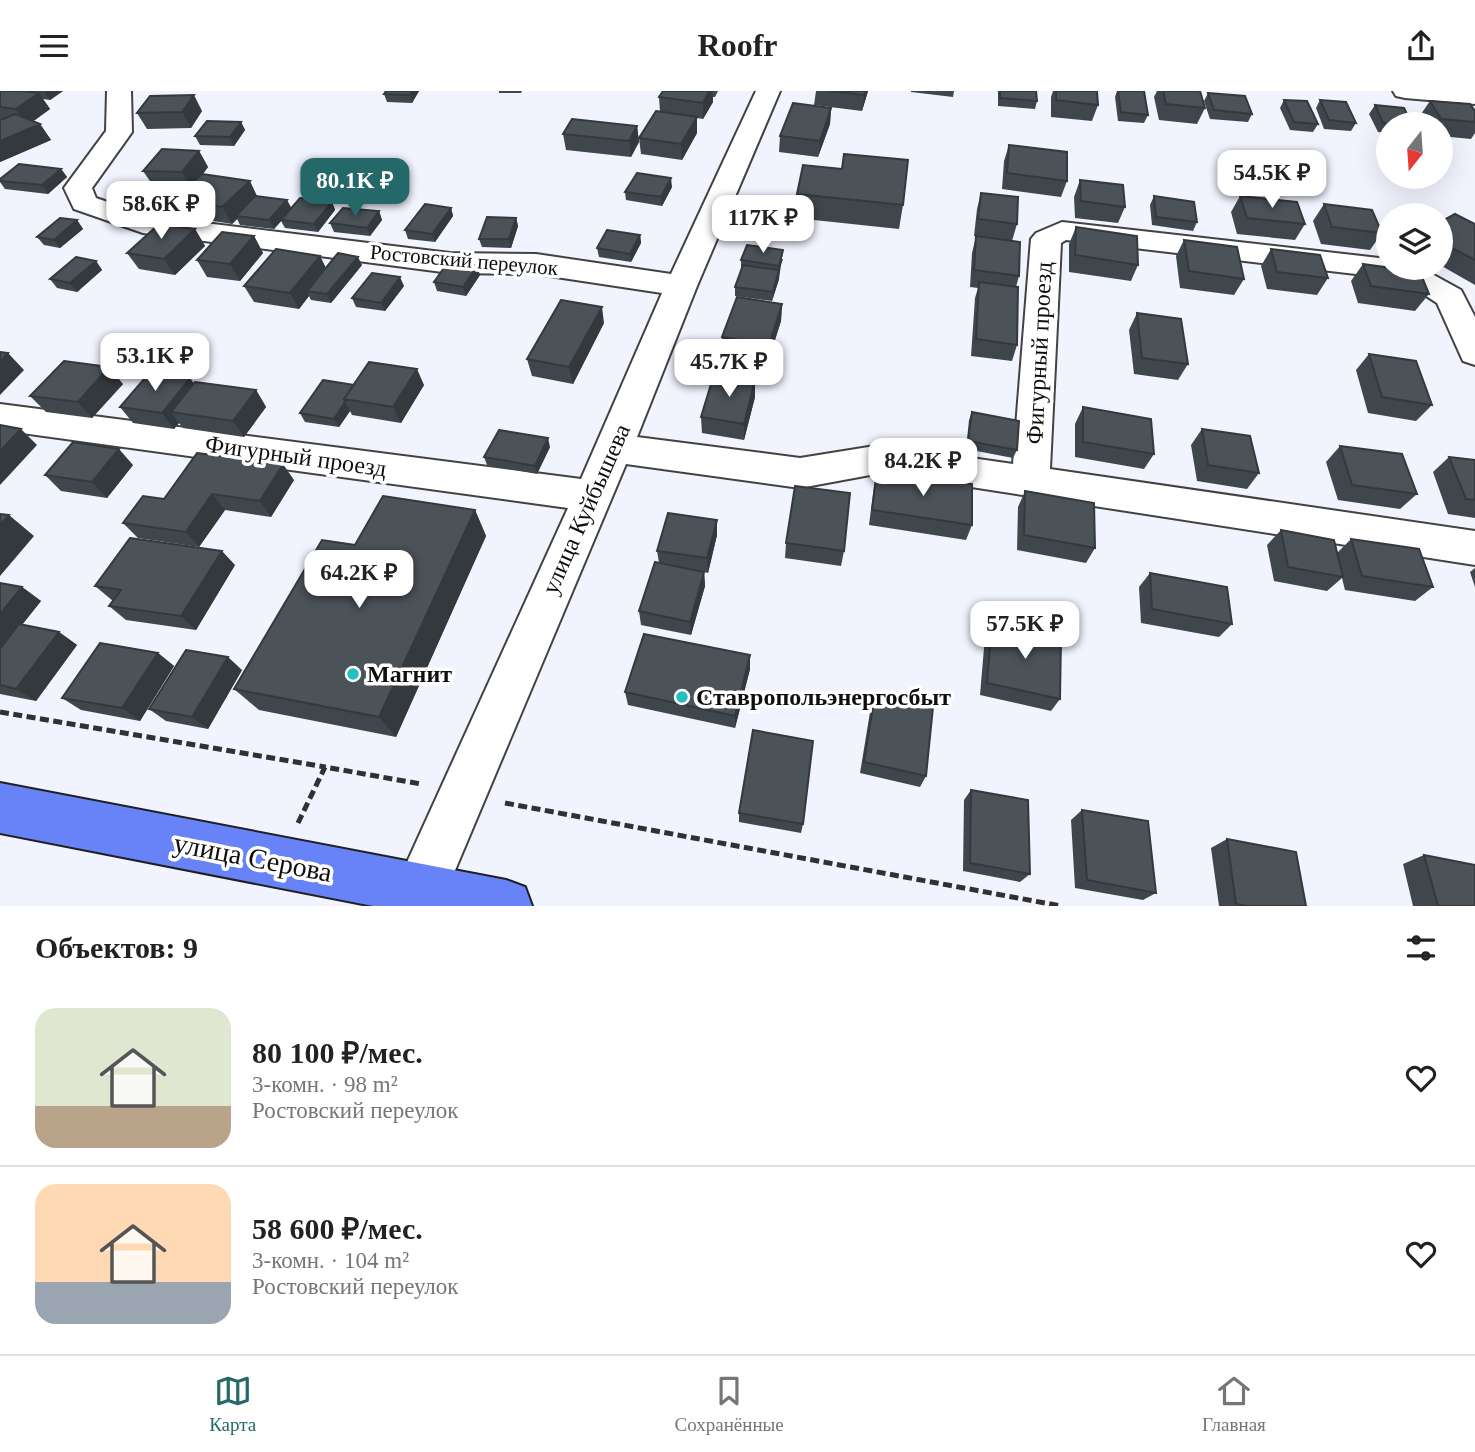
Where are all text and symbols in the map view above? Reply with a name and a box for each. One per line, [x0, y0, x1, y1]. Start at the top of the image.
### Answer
icon: menu [35, 27, 73, 65]
text: Roofr [698, 27, 777, 63]
icon: share [1402, 27, 1440, 65]
north arrow [1376, 112, 1452, 189]
map controls [1376, 112, 1453, 280]
pin: 54.5K ₽ [1207, 151, 1337, 210]
pin: 80.1K ₽ [290, 159, 420, 218]
text: 54.5K ₽ [1233, 160, 1311, 185]
text: 80.1K ₽ [316, 168, 394, 193]
pin: 58.6K ₽ [96, 181, 226, 241]
text: 58.6K ₽ [122, 191, 200, 216]
pin: 117K ₽ [706, 195, 820, 255]
button: layers [1376, 203, 1453, 280]
text: 117K ₽ [728, 205, 798, 230]
street label: Ростовский переулок [369, 240, 560, 280]
street label: Фигурный проезд [1021, 261, 1057, 445]
pin: 53.1K ₽ [90, 334, 220, 393]
pin: 45.7K ₽ [664, 339, 794, 399]
text: 53.1K ₽ [116, 343, 194, 368]
text: 45.7K ₽ [690, 349, 768, 374]
street label: улица Куйбышева [537, 420, 635, 598]
street label: Фигурный проезд [204, 430, 388, 482]
pin: 84.2K ₽ [858, 439, 988, 498]
text: 84.2K ₽ [884, 448, 962, 473]
pin: 64.2K ₽ [294, 551, 424, 610]
text: 64.2K ₽ [320, 560, 398, 585]
pin: 57.5K ₽ [960, 601, 1090, 661]
text: 57.5K ₽ [986, 611, 1064, 636]
place label: Магнит [367, 661, 452, 687]
marker: Магнит [345, 666, 361, 682]
place label: Ставропольэнергосбыт [696, 684, 951, 710]
marker: Ставропольэнергосбыт [674, 689, 690, 705]
street label: улица Серова [171, 827, 335, 888]
icon: filters [1402, 929, 1440, 967]
text: Объектов: 9 [35, 931, 198, 964]
icon: home [91, 1036, 175, 1120]
text: 80 100 ₽/мес. [252, 1036, 423, 1069]
icon: heart [1402, 1059, 1440, 1097]
text: 3-комн. · 98 m² [252, 1072, 398, 1097]
text: Ростовский переулок [252, 1098, 459, 1123]
icon: home [91, 1212, 175, 1296]
text: 58 600 ₽/мес. [252, 1212, 423, 1245]
icon: heart [1402, 1235, 1440, 1273]
text: 3-комн. · 104 m² [252, 1248, 409, 1273]
text: Ростовский переулок [252, 1274, 459, 1299]
tab: Карта [209, 1372, 256, 1436]
tab: Сохранённые [675, 1372, 784, 1436]
tab: Главная [1202, 1372, 1266, 1436]

